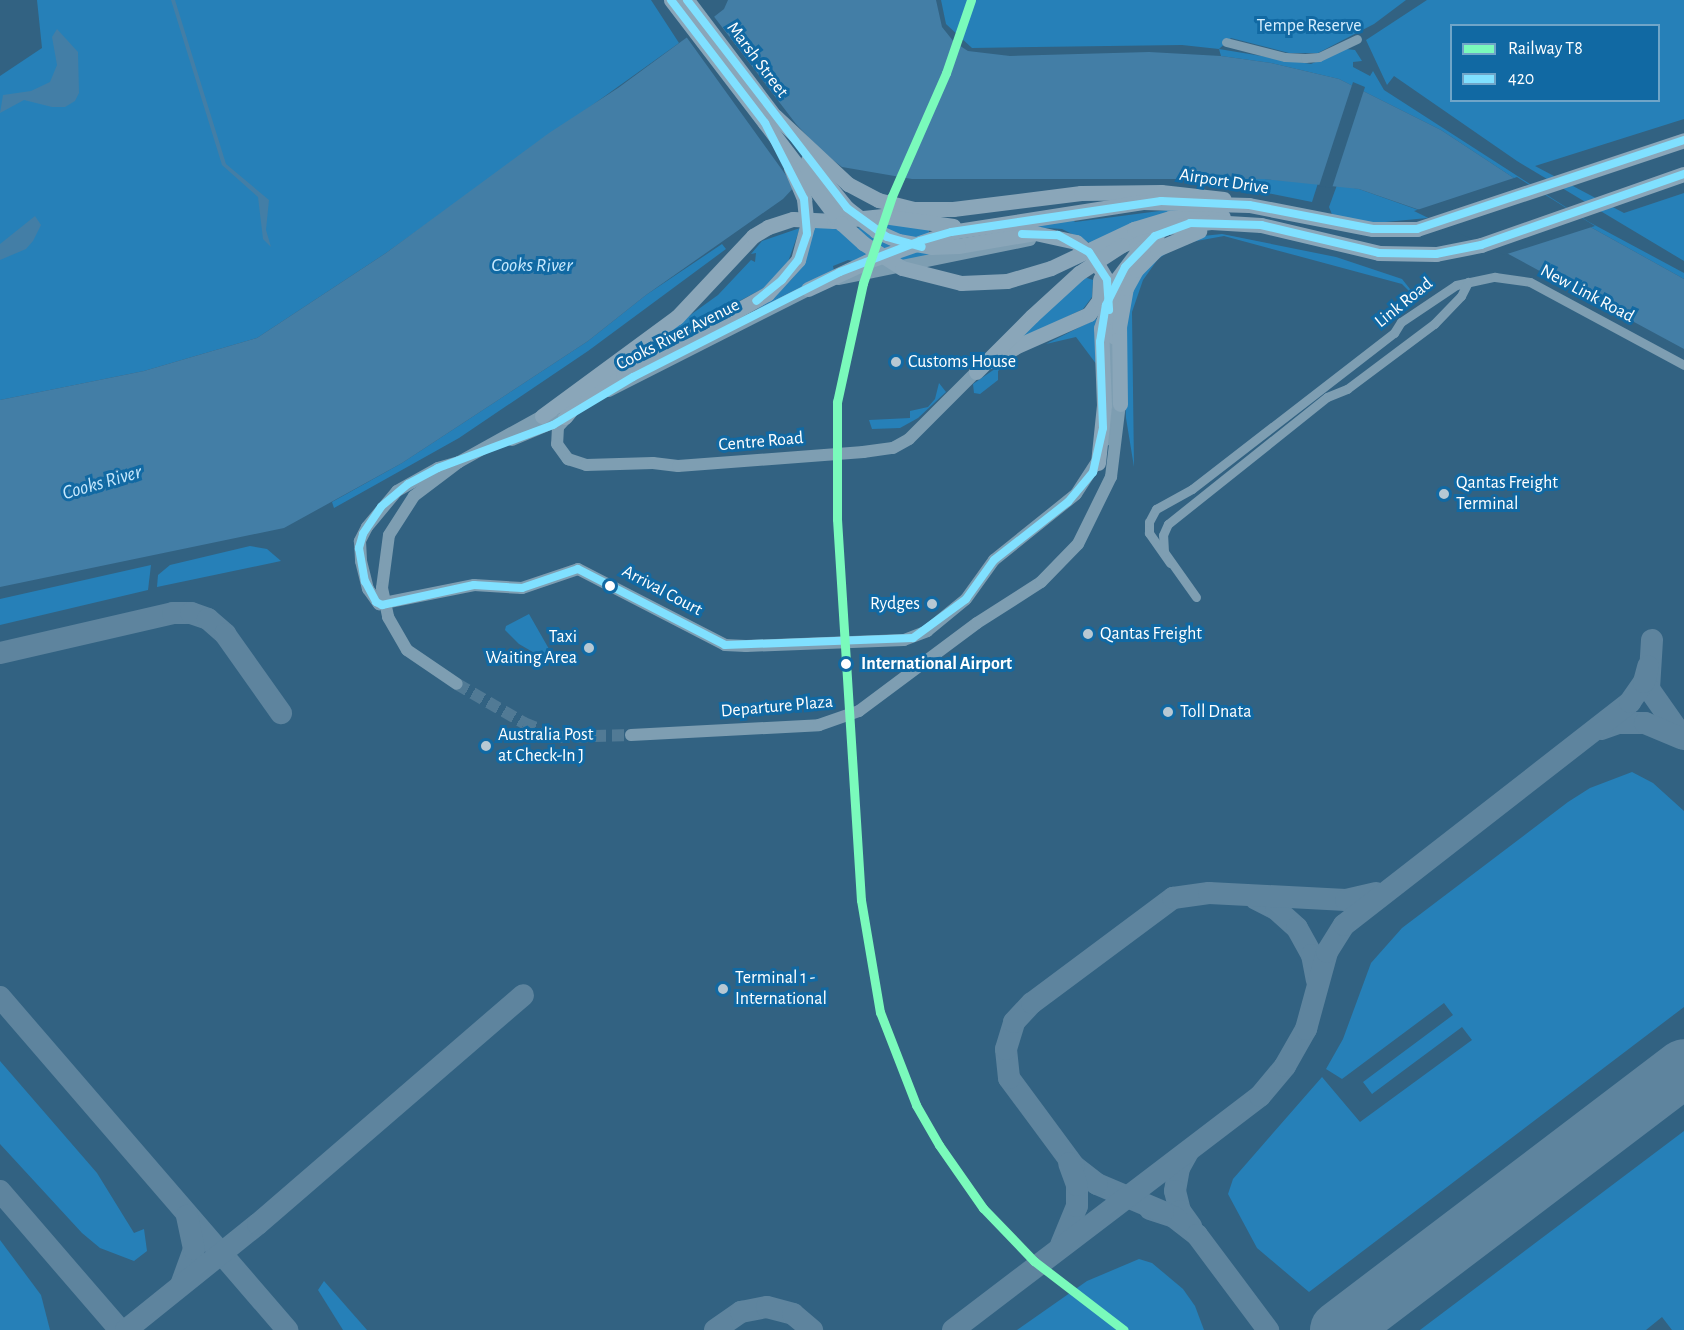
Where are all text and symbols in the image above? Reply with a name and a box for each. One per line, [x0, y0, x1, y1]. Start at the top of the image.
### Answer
park label: Tempe Reserve [1256, 15, 1362, 37]
street label: Marsh Street [721, 18, 793, 102]
legend [1450, 24, 1660, 102]
text: Railway T8 [1508, 40, 1583, 58]
text: 420 [1508, 70, 1534, 88]
street label: Airport Drive [1178, 164, 1270, 200]
water label: Cooks River [491, 253, 573, 277]
street label: New Link Road [1536, 260, 1638, 328]
street label: Link Road [1371, 273, 1437, 333]
street label: Cooks River Avenue [613, 295, 743, 375]
place label: Customs House [908, 351, 1016, 373]
marker: Customs House [889, 355, 903, 369]
street label: Centre Road [718, 428, 804, 456]
water label: Cooks River [60, 460, 144, 506]
place label: Qantas Freight Terminal [1456, 473, 1558, 516]
marker: Qantas Freight Terminal [1437, 487, 1451, 501]
street label: Arrival Court [618, 561, 706, 621]
unlabelled marker [604, 580, 616, 592]
place label: Rydges [870, 593, 920, 615]
marker: Rydges [925, 597, 939, 611]
place label: Qantas Freight [1100, 623, 1202, 645]
place label: Taxi Waiting Area [485, 627, 577, 670]
marker: Qantas Freight [1081, 627, 1095, 641]
marker: Taxi Waiting Area [582, 641, 596, 655]
place label: International Airport [861, 653, 1012, 675]
marker: International Airport [836, 654, 856, 674]
street label: Departure Plaza [720, 691, 834, 723]
place label: Toll Dnata [1180, 701, 1252, 723]
marker: Toll Dnata [1161, 705, 1175, 719]
place label: Australia Post at Check-In J [498, 725, 594, 768]
marker: Australia Post at Check-In J [479, 739, 493, 753]
place label: Terminal 1 - International [735, 968, 827, 1010]
marker: Terminal 1 - International [716, 982, 730, 996]

